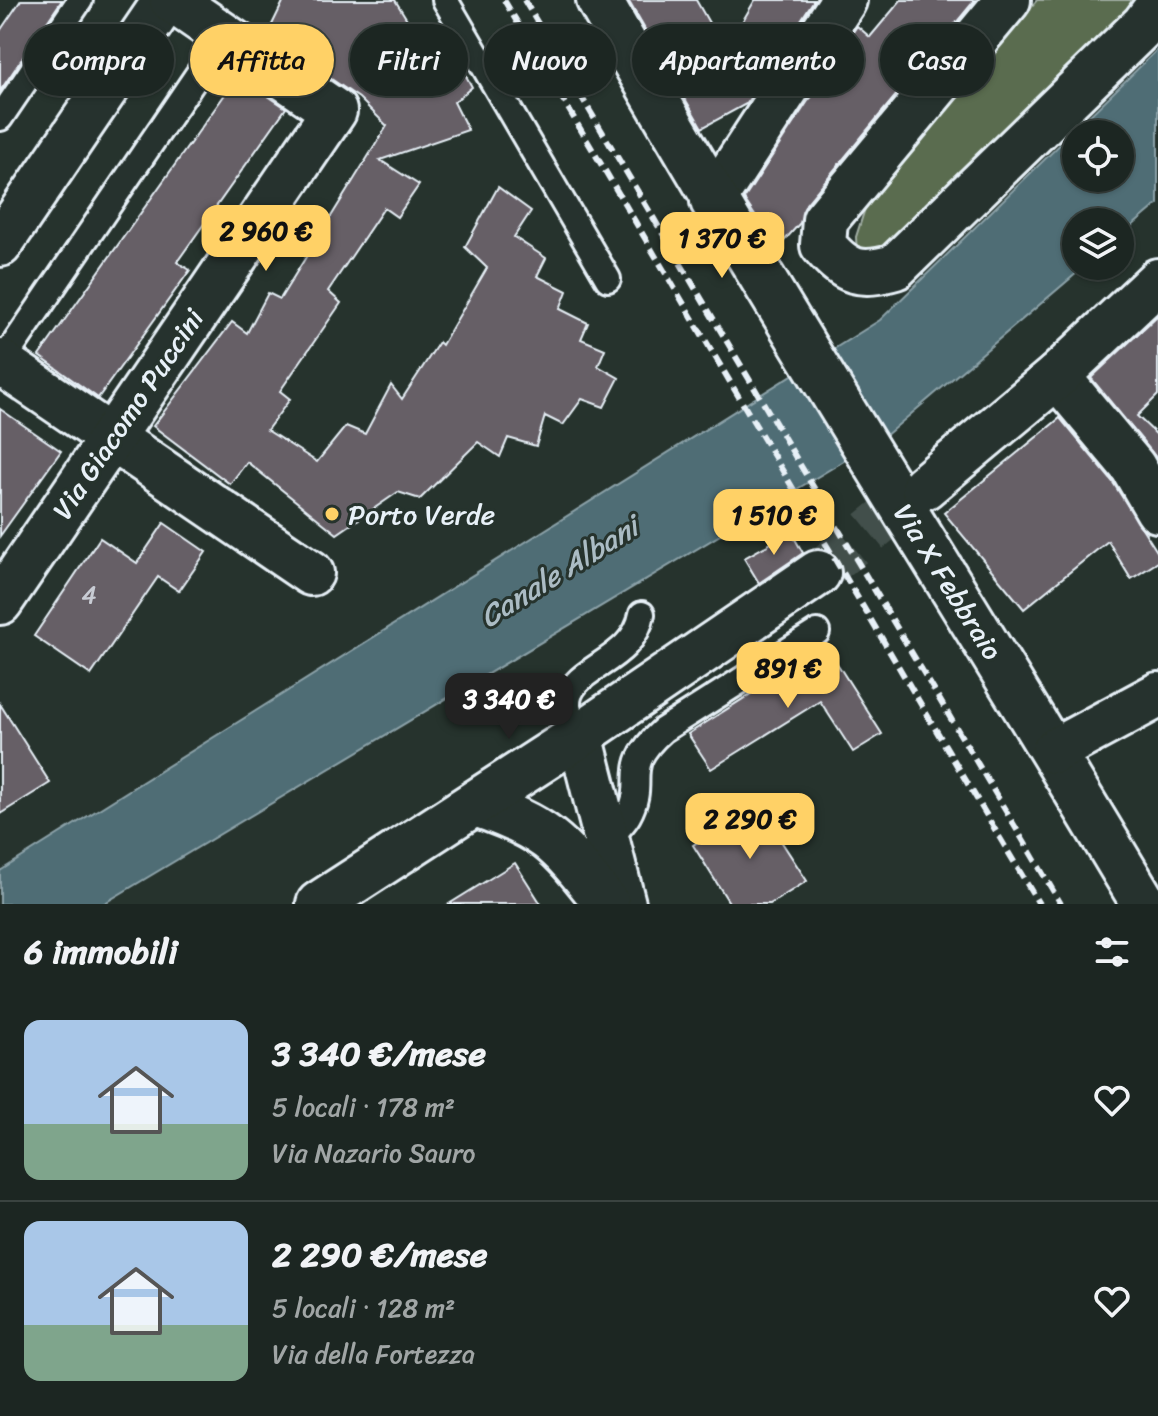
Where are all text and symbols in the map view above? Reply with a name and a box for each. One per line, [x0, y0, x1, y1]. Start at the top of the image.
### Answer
chip: Compra [24, 24, 174, 96]
chip: Affitta [190, 24, 334, 96]
chip: Filtri [350, 24, 468, 96]
chip: Nuovo [484, 24, 616, 96]
chip: Appartamento [632, 24, 864, 96]
chip: Casa [880, 24, 994, 96]
map controls [1062, 120, 1134, 280]
button: locate [1062, 120, 1134, 192]
pin: 2 960 € [192, 205, 340, 273]
text: 2 960 € [220, 208, 312, 254]
button: layers [1062, 208, 1134, 280]
pin: 1 370 € [648, 212, 796, 280]
text: 1 370 € [678, 215, 766, 261]
street label: Via Giacomo Puccini [39, 297, 218, 530]
pin: 1 510 € [700, 489, 848, 557]
place label: Porto Verde [348, 490, 495, 539]
text: 1 510 € [731, 492, 817, 538]
street label: Via X Febbraio [880, 494, 1016, 670]
water label: Canale Albani [468, 498, 654, 643]
marker: Porto Verde [323, 505, 341, 523]
house number: 4 [82, 574, 97, 616]
pin: 891 € [732, 642, 844, 710]
text: 891 € [755, 645, 821, 691]
pin: 3 340 € [435, 673, 583, 741]
text: 3 340 € [463, 676, 555, 722]
pin: 2 290 € [676, 793, 824, 861]
text: 2 290 € [703, 796, 797, 842]
text: 6 immobili [24, 922, 178, 982]
icon: filters [1090, 930, 1134, 974]
text: 3 340 €/mese [272, 1024, 486, 1084]
icon: home [88, 1052, 184, 1148]
icon: heart [1090, 1078, 1134, 1122]
text: 5 locali · 178 m² [272, 1084, 455, 1130]
text: Via Nazario Sauro [272, 1130, 475, 1176]
text: 2 290 €/mese [272, 1225, 487, 1285]
icon: home [88, 1253, 184, 1349]
icon: heart [1090, 1279, 1134, 1323]
text: 5 locali · 128 m² [272, 1285, 455, 1331]
text: Via della Fortezza [272, 1331, 475, 1377]

